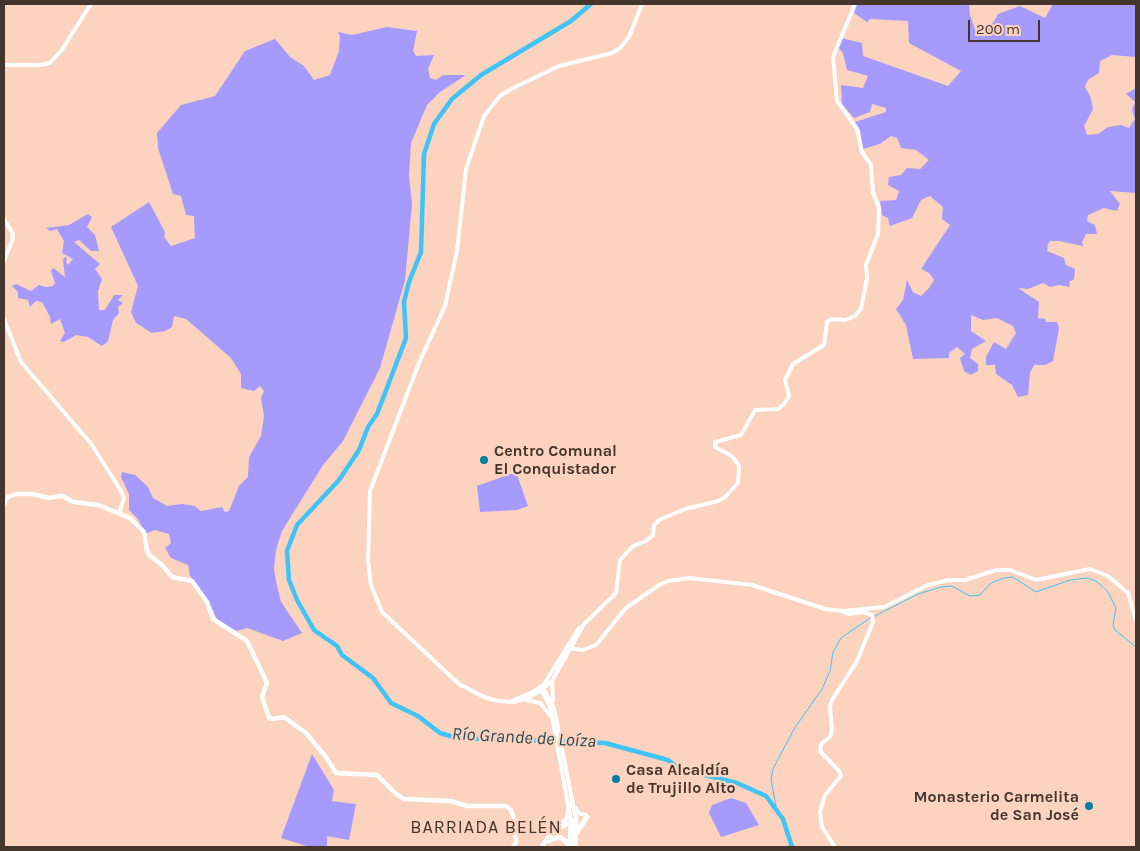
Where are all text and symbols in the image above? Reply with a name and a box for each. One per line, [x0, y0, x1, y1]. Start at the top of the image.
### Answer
scale bar [970, 10, 1042, 42]
text: 200 m [976, 20, 1020, 38]
place label: Centro Comunal El Conquistador [494, 441, 617, 479]
marker: Centro Comunal El Conquistador [478, 454, 490, 466]
water label: Río Grande de Loíza [451, 723, 597, 753]
place label: Casa Alcaldía de Trujillo Alto [626, 760, 736, 798]
marker: Casa Alcaldía de Trujillo Alto [610, 773, 622, 785]
place label: Monasterio Carmelita de San José [914, 787, 1079, 825]
marker: Monasterio Carmelita de San José [1083, 800, 1095, 812]
district label: BARRIADA BELÉN [408, 817, 564, 839]

